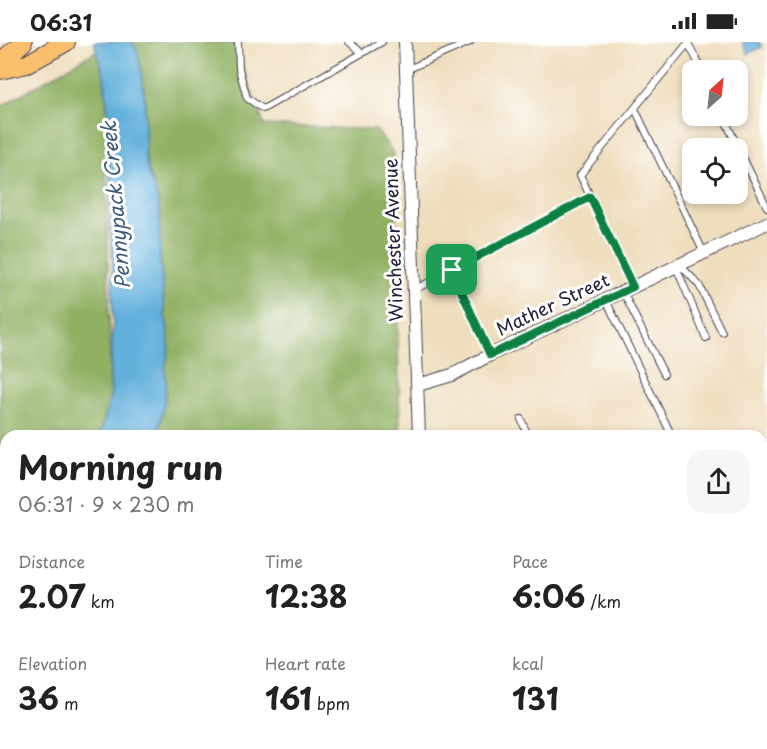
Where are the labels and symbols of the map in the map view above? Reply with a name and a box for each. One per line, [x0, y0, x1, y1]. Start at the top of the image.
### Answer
north arrow [682, 60, 748, 126]
water label: Pennypack Creek [93, 119, 137, 290]
street label: Winchester Avenue [376, 158, 409, 322]
pin [426, 244, 477, 295]
street label: Mather Street [491, 266, 613, 342]

